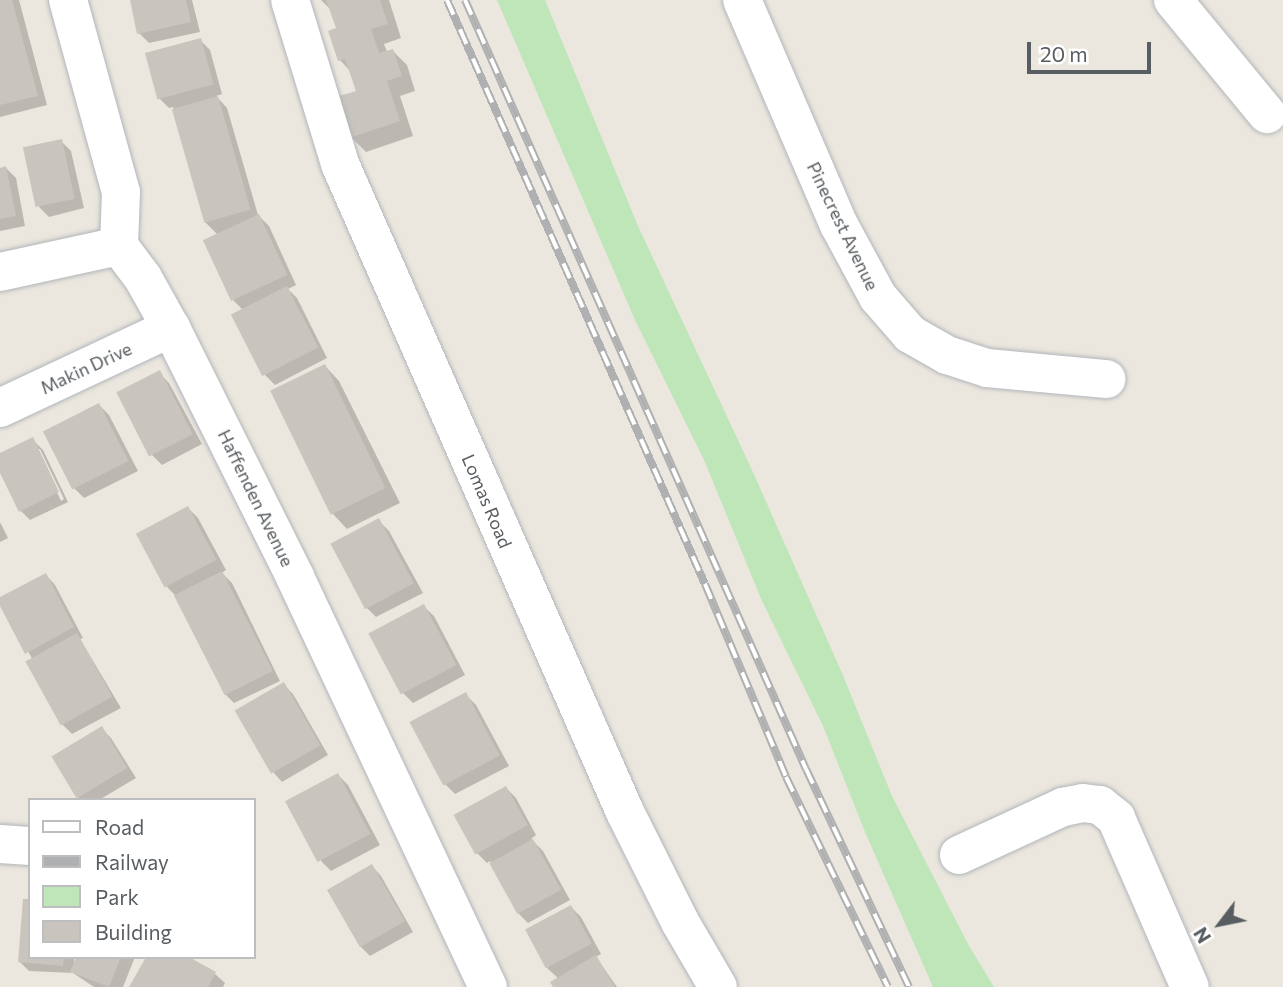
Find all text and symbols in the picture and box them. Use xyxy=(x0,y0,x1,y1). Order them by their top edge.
scale bar xyxy=(1031,28,1155,72)
text: 20 m xyxy=(1040,41,1088,66)
street label: Pinecrest Avenue xyxy=(803,158,883,294)
street label: Makin Drive xyxy=(37,337,135,399)
street label: Haffenden Avenue xyxy=(213,426,299,570)
street label: Lomas Road xyxy=(458,451,516,551)
legend xyxy=(28,798,256,959)
text: Road xyxy=(95,814,144,839)
text: Railway xyxy=(95,849,169,874)
text: Park xyxy=(95,884,139,909)
north arrow xyxy=(1185,889,1255,959)
text: Building xyxy=(95,919,172,944)
text: N xyxy=(1188,923,1215,948)

